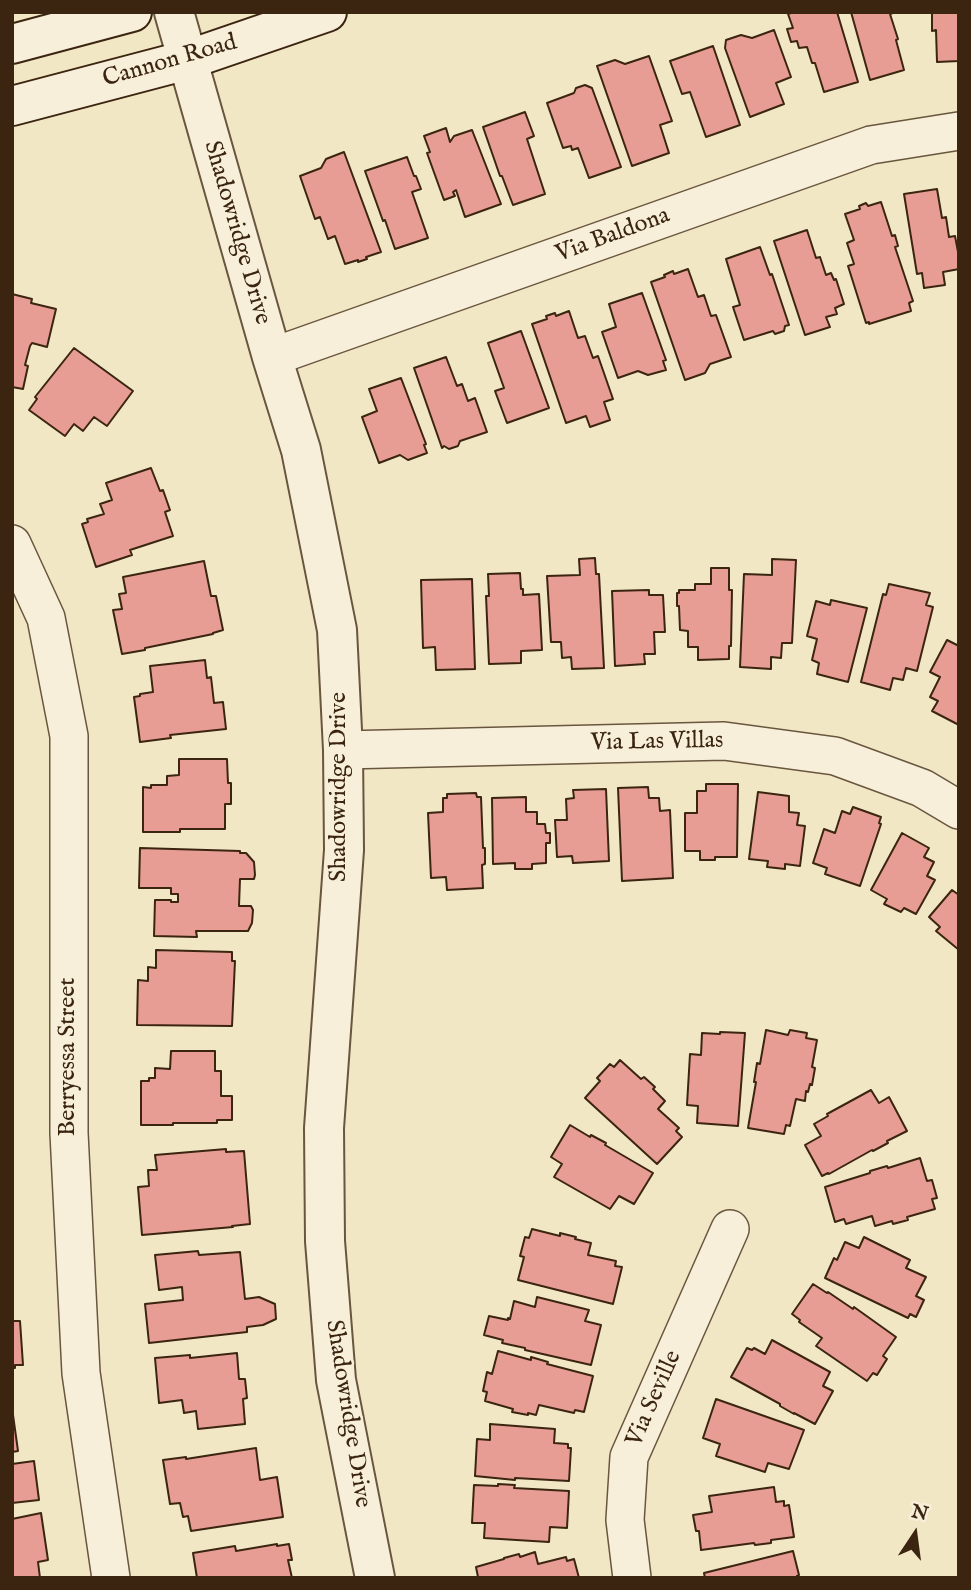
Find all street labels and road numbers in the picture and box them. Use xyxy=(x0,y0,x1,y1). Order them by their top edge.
street label: Cannon Road xyxy=(100,29,240,95)
street label: Shadowridge Drive xyxy=(196,138,276,328)
street label: Via Baldona xyxy=(552,202,674,270)
street label: Shadowridge Drive xyxy=(326,692,354,882)
street label: Via Las Villas xyxy=(590,727,724,759)
street label: Berryessa Street xyxy=(55,977,83,1137)
street label: Shadowridge Drive xyxy=(318,1318,376,1510)
street label: Via Seville xyxy=(621,1346,689,1452)

